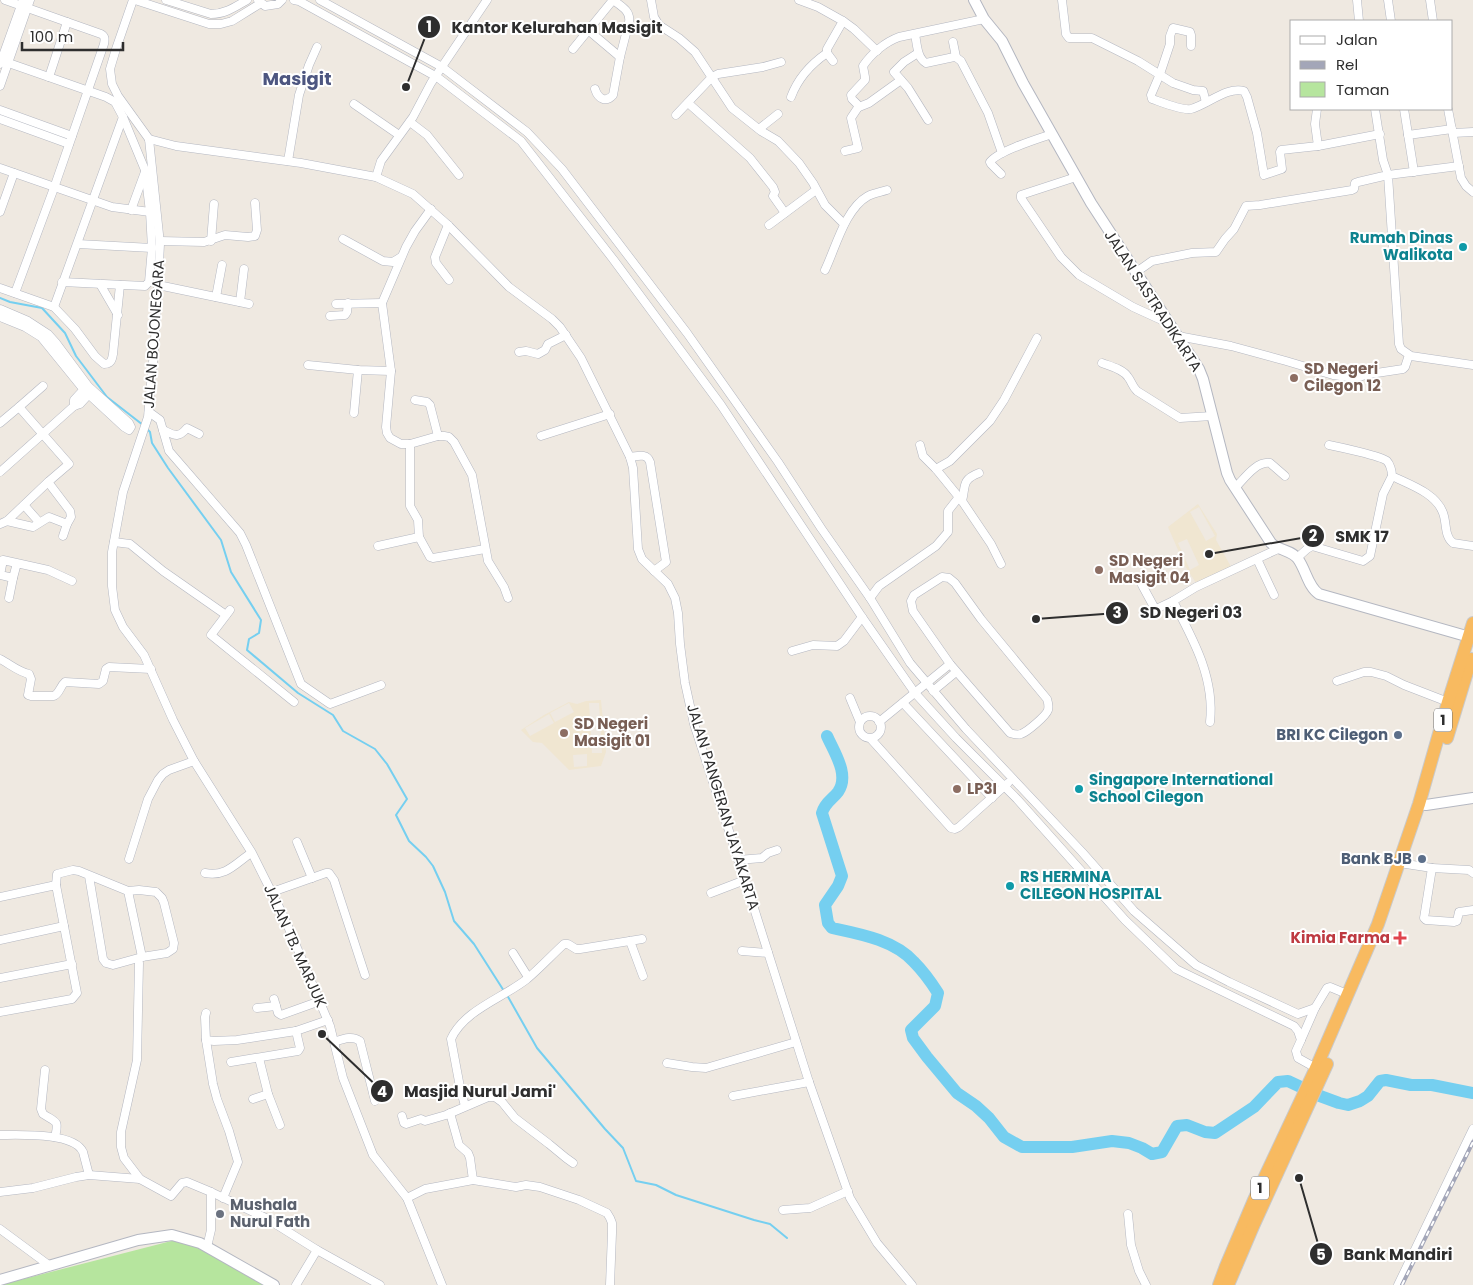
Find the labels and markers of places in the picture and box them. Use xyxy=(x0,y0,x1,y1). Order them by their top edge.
callout: Kantor Kelurahan Masigit xyxy=(416,12,672,43)
place label: Rumah Dinas Walikota xyxy=(1350,227,1453,265)
marker: Rumah Dinas Walikota xyxy=(1457,241,1469,253)
place label: SD Negeri Cilegon 12 xyxy=(1304,358,1381,396)
marker: SD Negeri Cilegon 12 xyxy=(1288,372,1300,384)
callout: SMK 17 xyxy=(1300,521,1399,552)
place label: SD Negeri Masigit 04 xyxy=(1109,550,1190,588)
marker: SD Negeri Masigit 04 xyxy=(1093,564,1105,576)
callout: SD Negeri 03 xyxy=(1105,597,1252,628)
place label: SD Negeri Masigit 01 xyxy=(574,713,650,751)
place label: BRI KC Cilegon xyxy=(1276,724,1388,745)
marker: SD Negeri Masigit 01 xyxy=(558,727,570,739)
marker: BRI KC Cilegon xyxy=(1392,729,1404,741)
place label: Singapore International School Cilegon xyxy=(1089,769,1273,807)
place label: LP3I xyxy=(967,778,997,799)
marker: LP3I xyxy=(951,783,963,795)
marker: Singapore International School Cilegon xyxy=(1073,783,1085,795)
place label: Bank BJB xyxy=(1341,848,1412,869)
marker: Bank BJB xyxy=(1416,853,1428,865)
place label: RS HERMINA CILEGON HOSPITAL xyxy=(1020,866,1162,904)
marker: RS HERMINA CILEGON HOSPITAL xyxy=(1004,880,1016,892)
place label: Kimia Farma xyxy=(1291,927,1390,948)
marker: Kimia Farma xyxy=(1394,932,1406,944)
callout: Masjid Nurul Jami' xyxy=(369,1076,566,1107)
place label: Mushala Nurul Fath xyxy=(230,1194,310,1232)
marker: Mushala Nurul Fath xyxy=(214,1208,226,1220)
callout: Bank Mandiri xyxy=(1308,1239,1462,1270)

